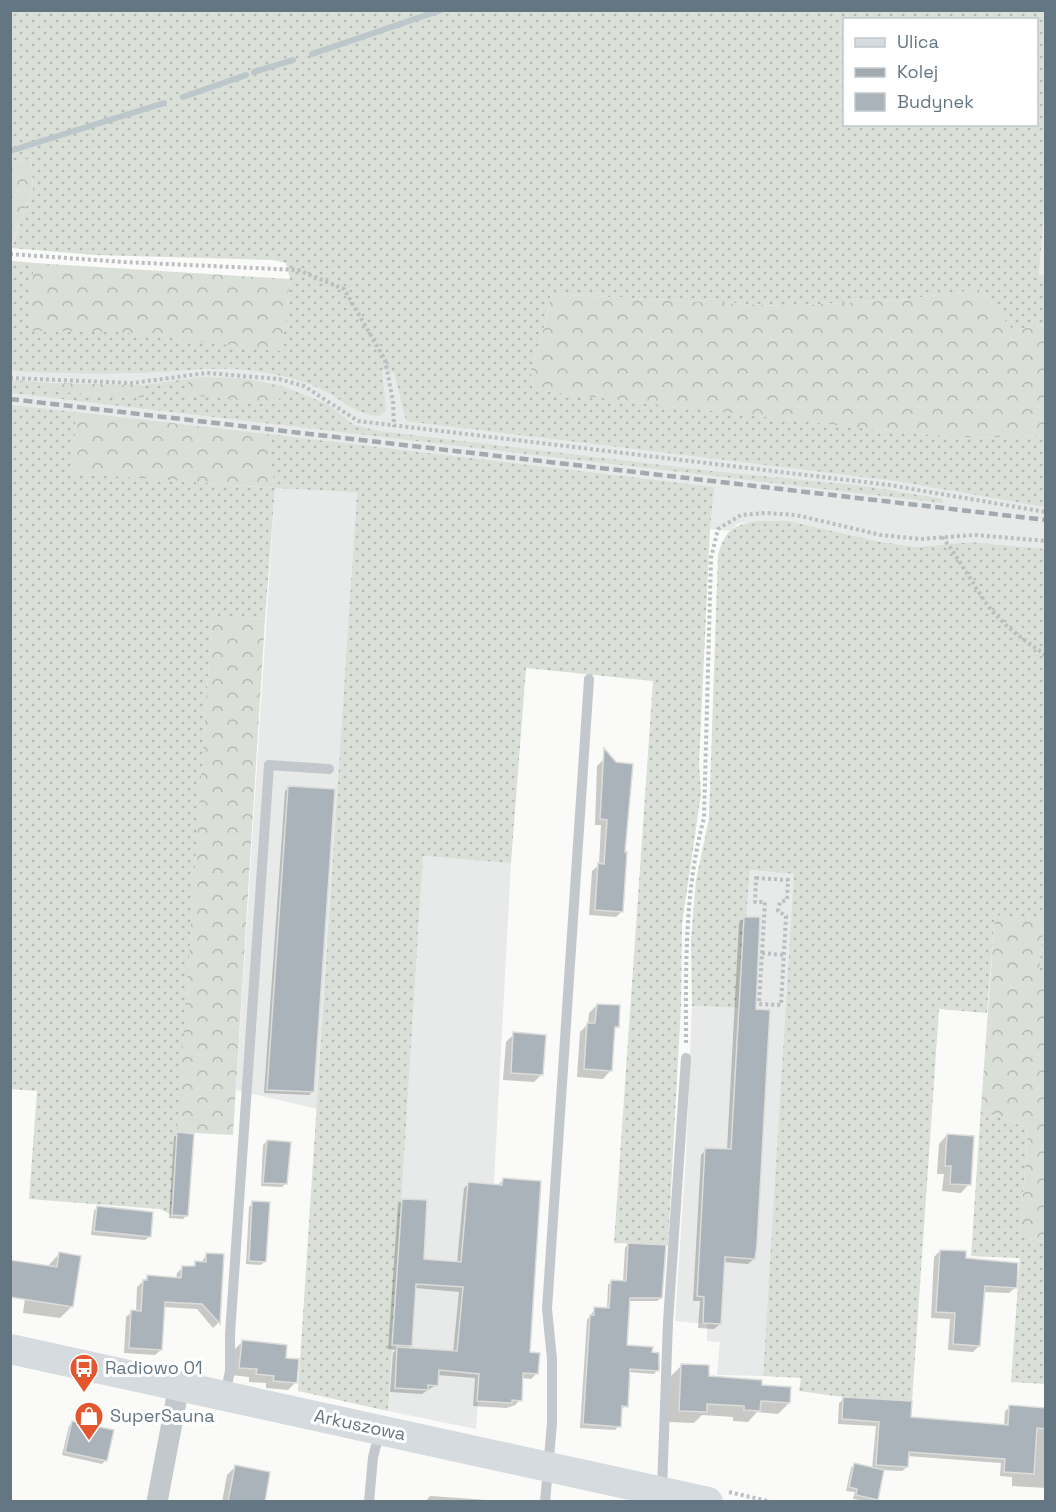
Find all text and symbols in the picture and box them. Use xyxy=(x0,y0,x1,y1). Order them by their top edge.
legend xyxy=(843,18,1038,126)
text: Ulica xyxy=(897,30,939,53)
text: Kolej xyxy=(897,60,938,83)
text: Budynek xyxy=(897,90,974,113)
bus stop icon: Radiowo 01 xyxy=(68,1352,100,1394)
place label: Radiowo 01 xyxy=(105,1356,202,1379)
shop icon: SuperSauna xyxy=(73,1400,105,1442)
place label: SuperSauna xyxy=(110,1404,215,1427)
street label: Arkuszowa xyxy=(312,1404,408,1445)

